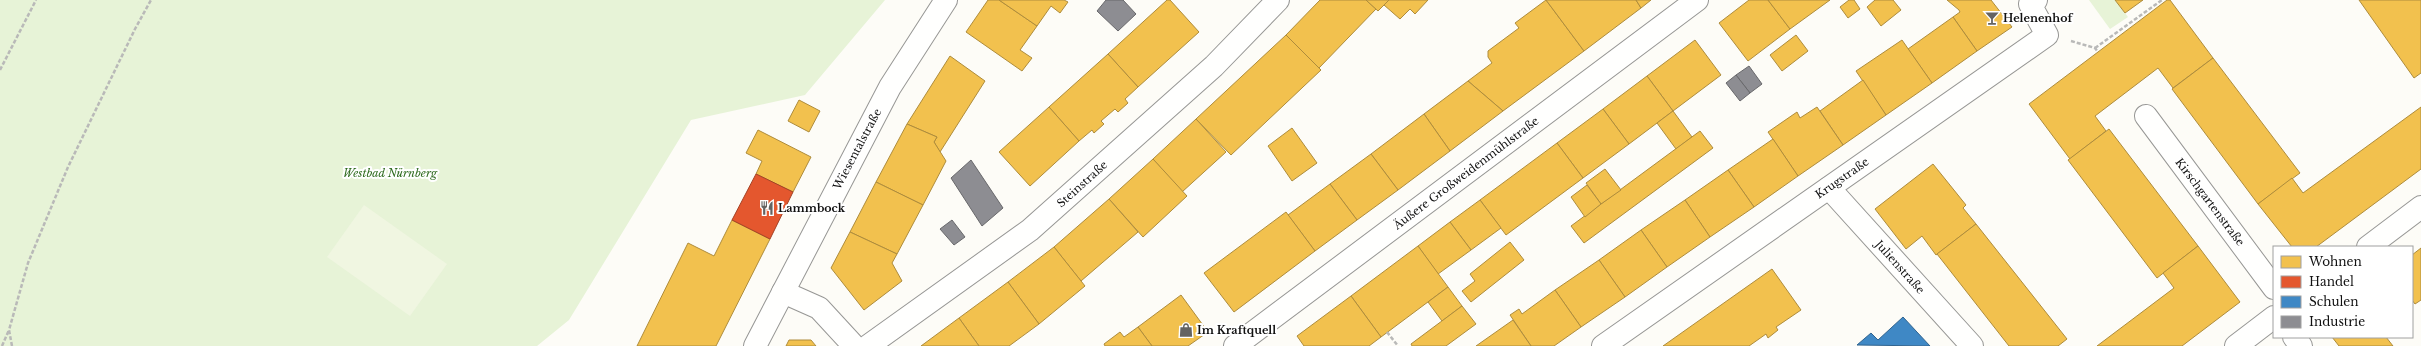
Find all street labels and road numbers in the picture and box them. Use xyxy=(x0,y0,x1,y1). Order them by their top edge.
street label: Wiesentalstraße xyxy=(829,106,884,193)
street label: Äußere Großweidenmühlstraße xyxy=(1390,114,1541,233)
street label: Krugstraße xyxy=(1813,154,1871,202)
street label: Kirschgartenstraße xyxy=(2172,155,2248,249)
street label: Steinstraße xyxy=(1054,158,1110,210)
street label: Julienstraße xyxy=(1871,236,1928,297)

